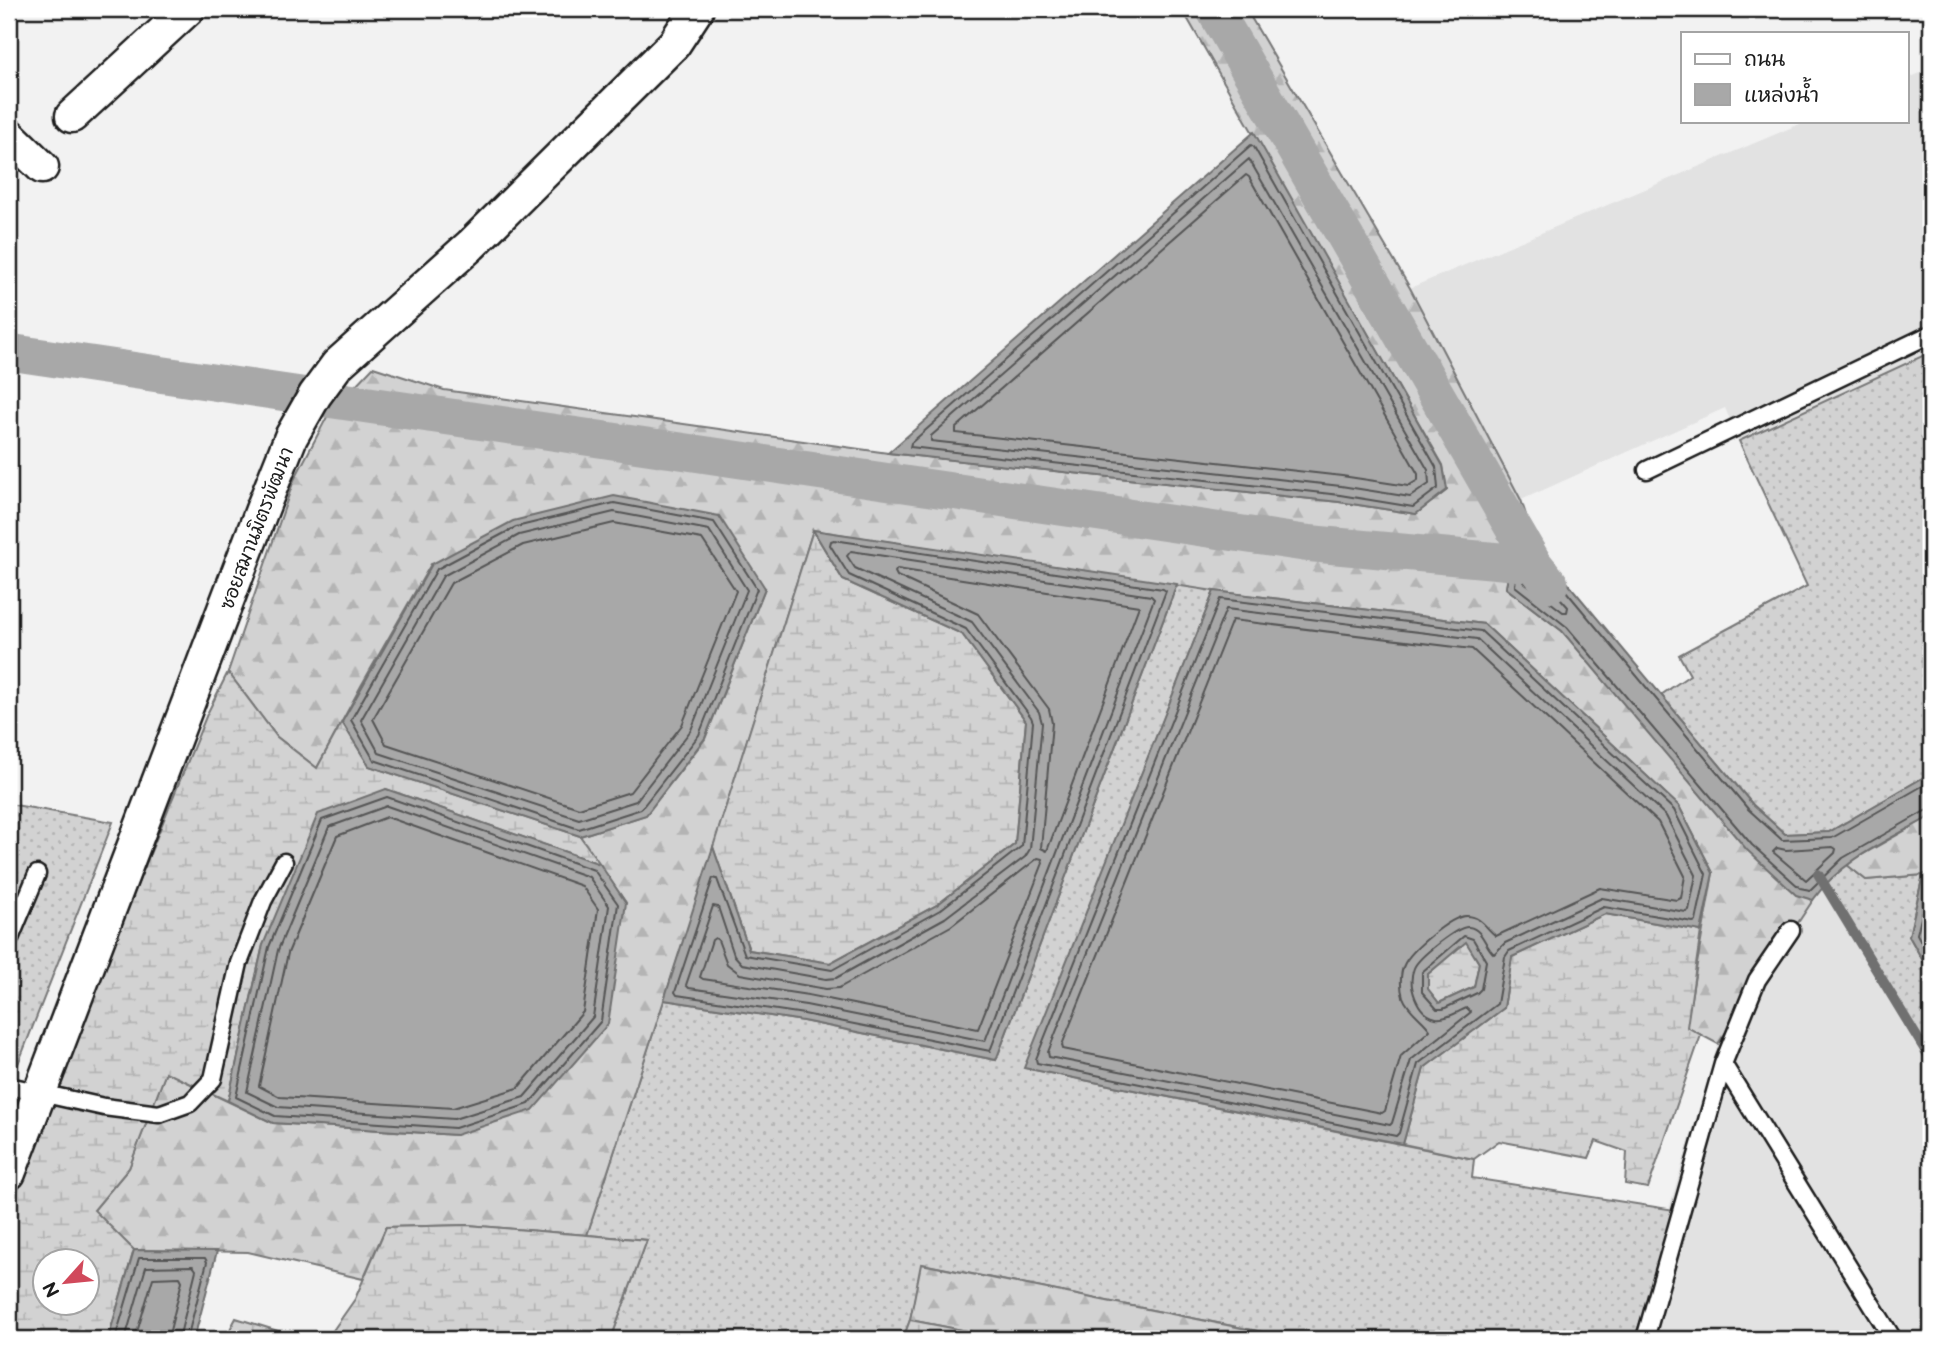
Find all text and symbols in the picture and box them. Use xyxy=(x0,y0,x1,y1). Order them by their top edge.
legend xyxy=(1681,32,1909,122)
text: ถนน xyxy=(1744,47,1785,72)
text: แหล่งน้ำ xyxy=(1744,76,1819,108)
street label: ซอยสมานมิตรพัฒนา xyxy=(216,444,299,613)
north arrow xyxy=(32,1246,102,1316)
text: N xyxy=(39,1277,66,1301)

